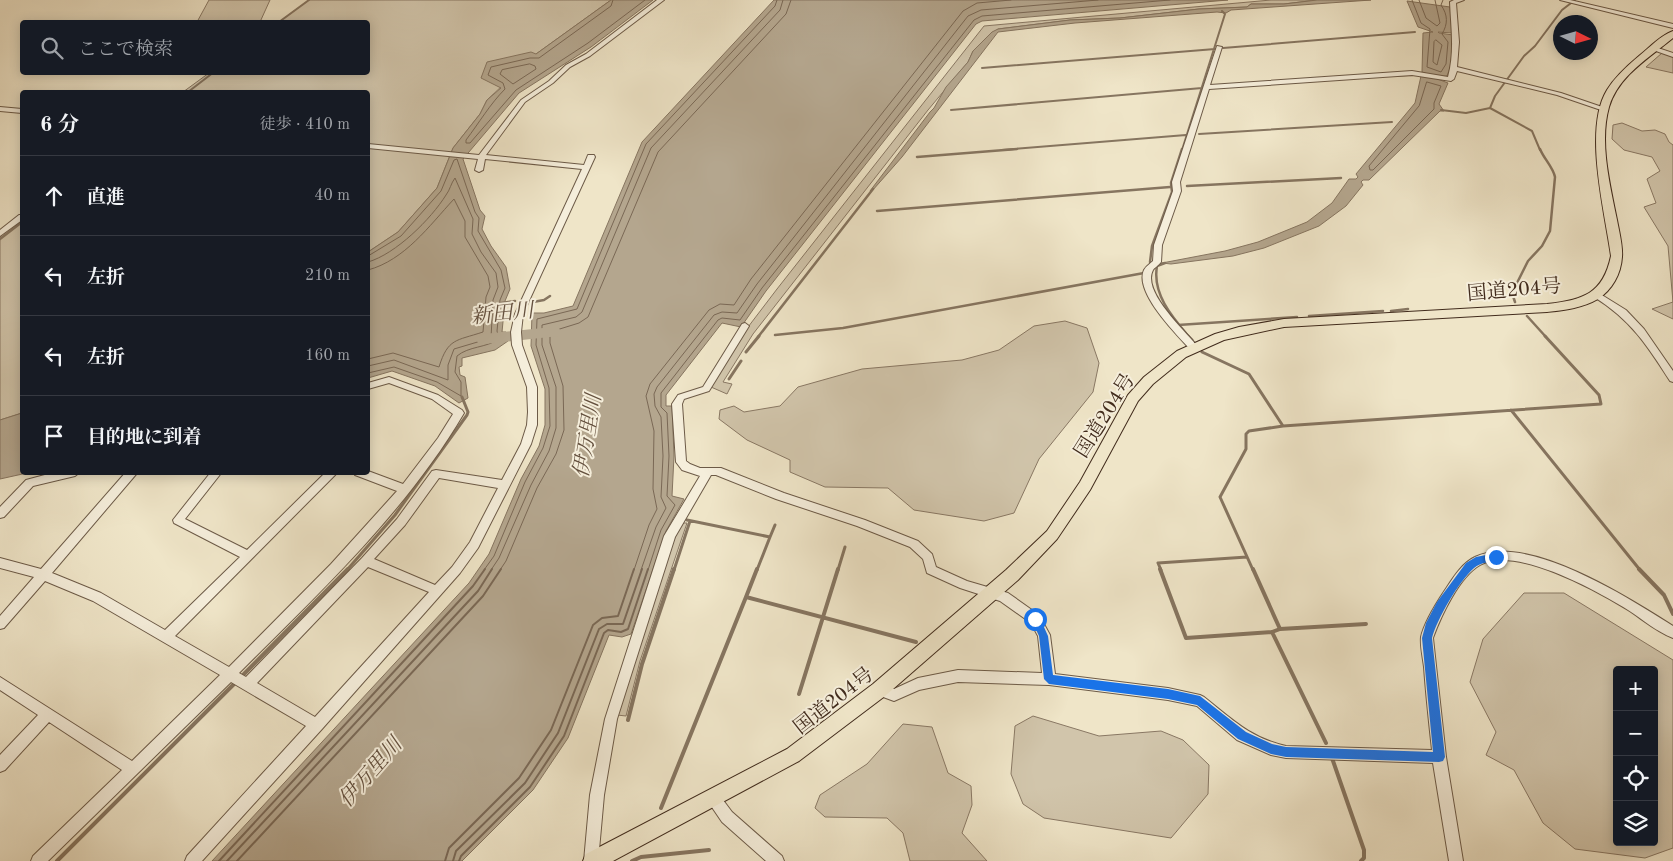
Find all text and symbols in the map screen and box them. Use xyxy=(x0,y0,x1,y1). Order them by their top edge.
north arrow xyxy=(1553,15,1598,60)
search box xyxy=(20,20,370,75)
icon: search xyxy=(38,34,66,62)
text: ここで検索 xyxy=(78,41,173,60)
text: 6 分 xyxy=(40,115,79,136)
text: 徒歩 · 410 m xyxy=(260,117,350,133)
icon: ahead xyxy=(40,182,68,210)
text: 40 m xyxy=(314,188,350,204)
text: 直進 xyxy=(87,189,125,208)
icon: left xyxy=(40,262,68,290)
text: 210 m xyxy=(305,268,350,284)
text: 左折 xyxy=(87,269,125,288)
street label: 国道204号 xyxy=(1466,275,1562,305)
water label: 新田川 xyxy=(470,299,537,328)
icon: left xyxy=(40,342,68,370)
text: 160 m xyxy=(305,348,350,364)
text: 左折 xyxy=(87,349,125,368)
street label: 国道204号 xyxy=(1070,369,1139,462)
water label: 伊万里川 xyxy=(570,391,606,479)
icon: arrive xyxy=(40,422,68,450)
text: 目的地に到着 xyxy=(87,429,201,448)
route end xyxy=(1485,546,1508,569)
route start xyxy=(1024,608,1047,631)
street label: 国道204号 xyxy=(789,663,878,739)
map controls xyxy=(1613,666,1658,846)
button: + xyxy=(1613,666,1658,711)
button: − xyxy=(1613,711,1658,756)
water label: 伊万里川 xyxy=(334,732,408,812)
button: locate xyxy=(1613,756,1658,801)
button: layers xyxy=(1613,801,1658,846)

